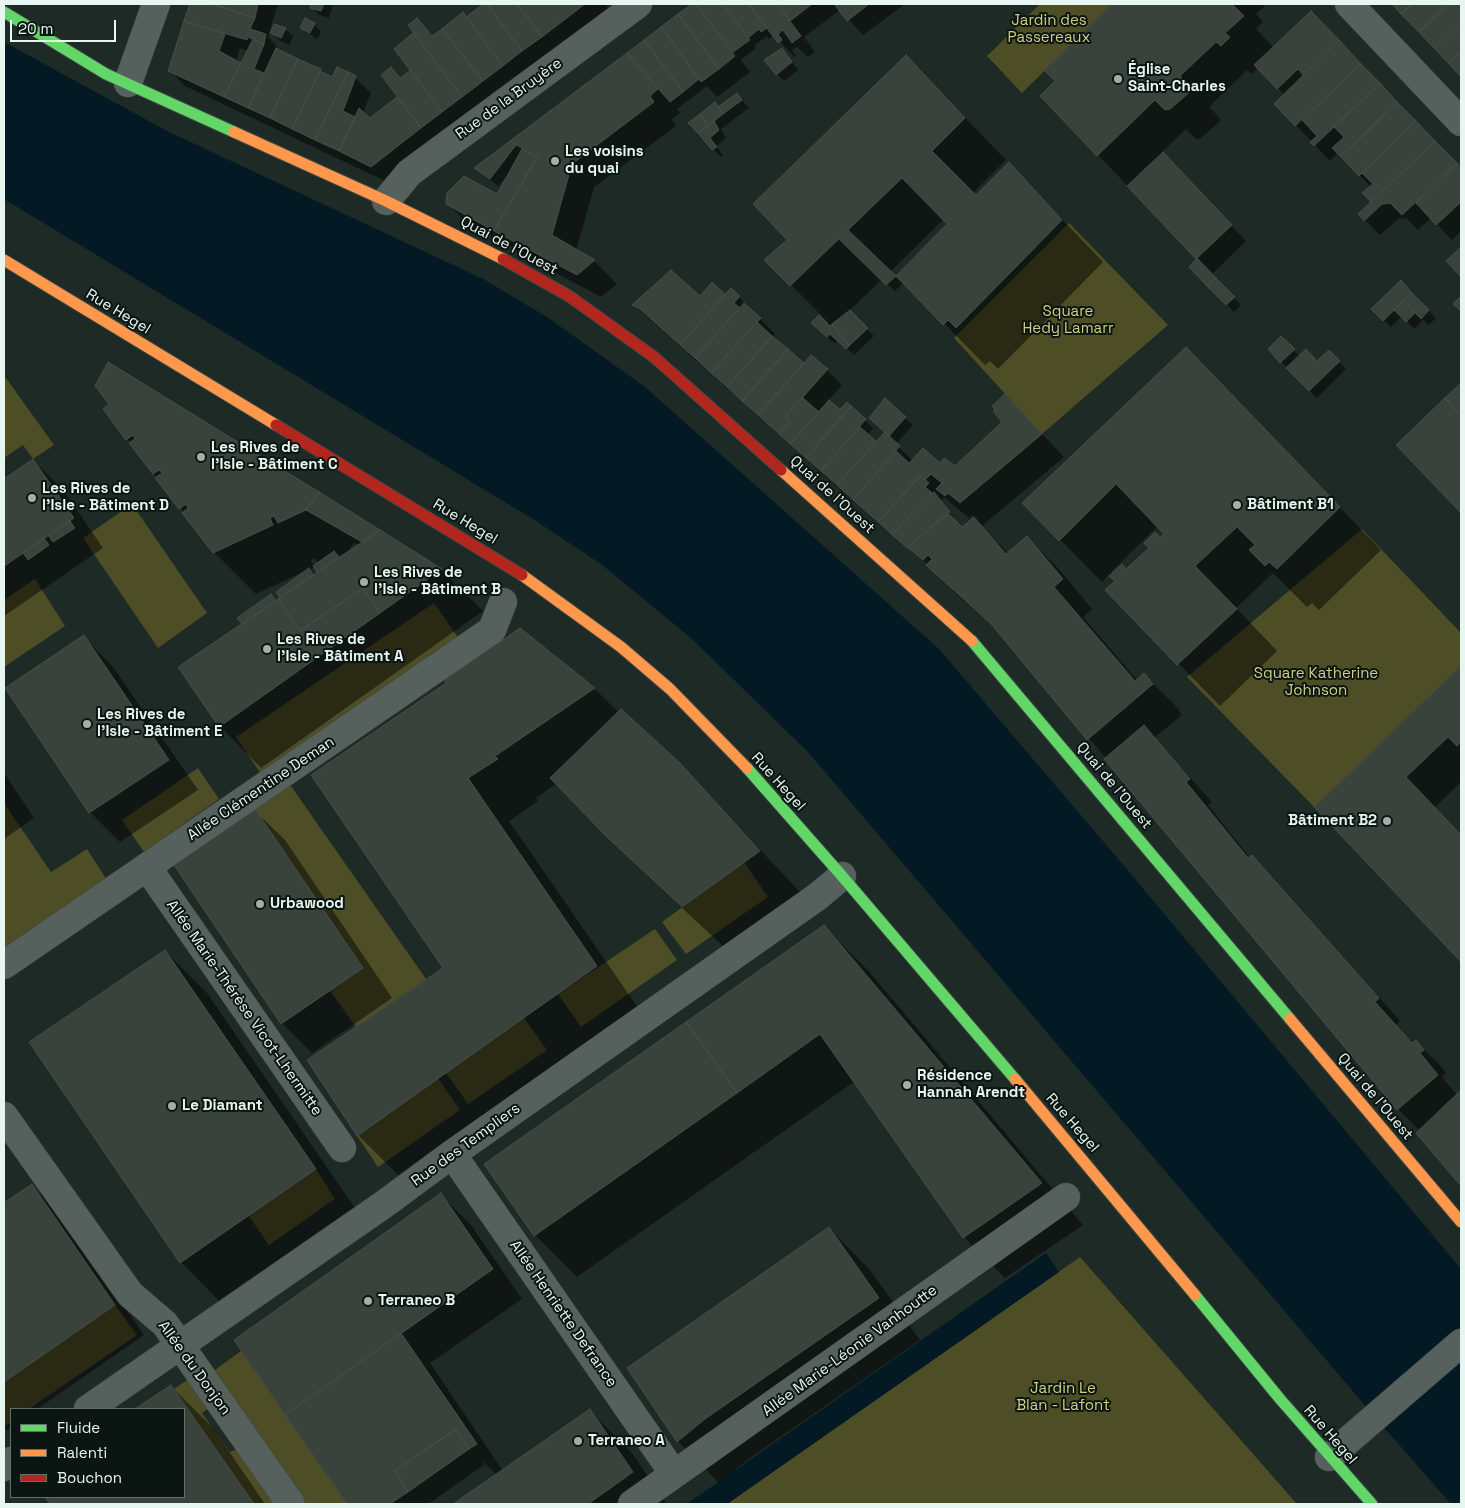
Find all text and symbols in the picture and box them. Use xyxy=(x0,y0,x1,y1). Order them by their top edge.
scale bar xyxy=(12,10,119,42)
park label: Jardin des Passereaux xyxy=(1008,12,1090,47)
text: 20 m xyxy=(18,19,53,38)
street label: Rue de la Bruyère xyxy=(452,54,566,144)
place label: Église Saint-Charles xyxy=(1128,61,1226,96)
marker: Église Saint-Charles xyxy=(1112,73,1124,85)
place label: Les voisins du quai xyxy=(565,143,644,178)
marker: Les voisins du quai xyxy=(549,155,561,167)
street label: Quai de l'Ouest xyxy=(457,213,561,279)
street label: Rue Hegel xyxy=(82,286,154,338)
park label: Square Hedy Lamarr xyxy=(1022,303,1114,338)
place label: Les Rives de l'Isle - Bâtiment C xyxy=(211,439,338,474)
marker: Les Rives de l'Isle - Bâtiment C xyxy=(195,451,207,463)
street label: Quai de l'Ouest xyxy=(786,452,878,538)
place label: Les Rives de l'Isle - Bâtiment D xyxy=(42,480,169,515)
marker: Les Rives de l'Isle - Bâtiment D xyxy=(26,492,38,504)
street label: Rue Hegel xyxy=(429,496,501,548)
place label: Bâtiment B1 xyxy=(1247,496,1334,514)
marker: Bâtiment B1 xyxy=(1231,499,1243,511)
place label: Les Rives de l'Isle - Bâtiment B xyxy=(374,564,501,599)
marker: Les Rives de l'Isle - Bâtiment B xyxy=(358,576,370,588)
place label: Les Rives de l'Isle - Bâtiment A xyxy=(277,631,404,666)
marker: Les Rives de l'Isle - Bâtiment A xyxy=(261,643,273,655)
park label: Square Katherine Johnson xyxy=(1254,665,1378,700)
place label: Les Rives de l'Isle - Bâtiment E xyxy=(97,706,222,741)
marker: Les Rives de l'Isle - Bâtiment E xyxy=(81,718,93,730)
street label: Allée Clémentine Deman xyxy=(184,733,338,845)
street label: Quai de l'Ouest xyxy=(1072,739,1156,833)
street label: Rue Hegel xyxy=(747,749,809,815)
place label: Bâtiment B2 xyxy=(1288,812,1377,830)
marker: Bâtiment B2 xyxy=(1381,815,1393,827)
place label: Urbawood xyxy=(270,895,344,913)
street label: Allée Marie-Thérèse Vicot-Lhermitte xyxy=(162,897,326,1119)
marker: Urbawood xyxy=(254,898,266,910)
street label: Quai de l'Ouest xyxy=(1333,1050,1417,1144)
place label: Résidence Hannah Arendt xyxy=(917,1067,1025,1102)
marker: Résidence Hannah Arendt xyxy=(901,1079,913,1091)
street label: Rue Hegel xyxy=(1041,1090,1103,1156)
place label: Le Diamant xyxy=(182,1097,263,1115)
street label: Rue des Templiers xyxy=(408,1099,524,1191)
marker: Le Diamant xyxy=(166,1100,178,1112)
street label: Allée Henriette Defrance xyxy=(505,1237,621,1391)
street label: Allée Marie-Léonie Vanhoutte xyxy=(759,1281,941,1421)
place label: Terraneo B xyxy=(378,1292,455,1310)
marker: Terraneo B xyxy=(362,1295,374,1307)
street label: Allée du Donjon xyxy=(154,1318,234,1418)
park label: Jardin Le Blan - Lafont xyxy=(1016,1380,1110,1415)
street label: Rue Hegel xyxy=(1299,1402,1361,1468)
legend xyxy=(10,1408,185,1498)
text: Fluide xyxy=(57,1418,100,1437)
place label: Terraneo A xyxy=(588,1432,665,1450)
marker: Terraneo A xyxy=(572,1435,584,1447)
text: Ralenti xyxy=(57,1443,107,1462)
text: Bouchon xyxy=(57,1468,122,1487)

